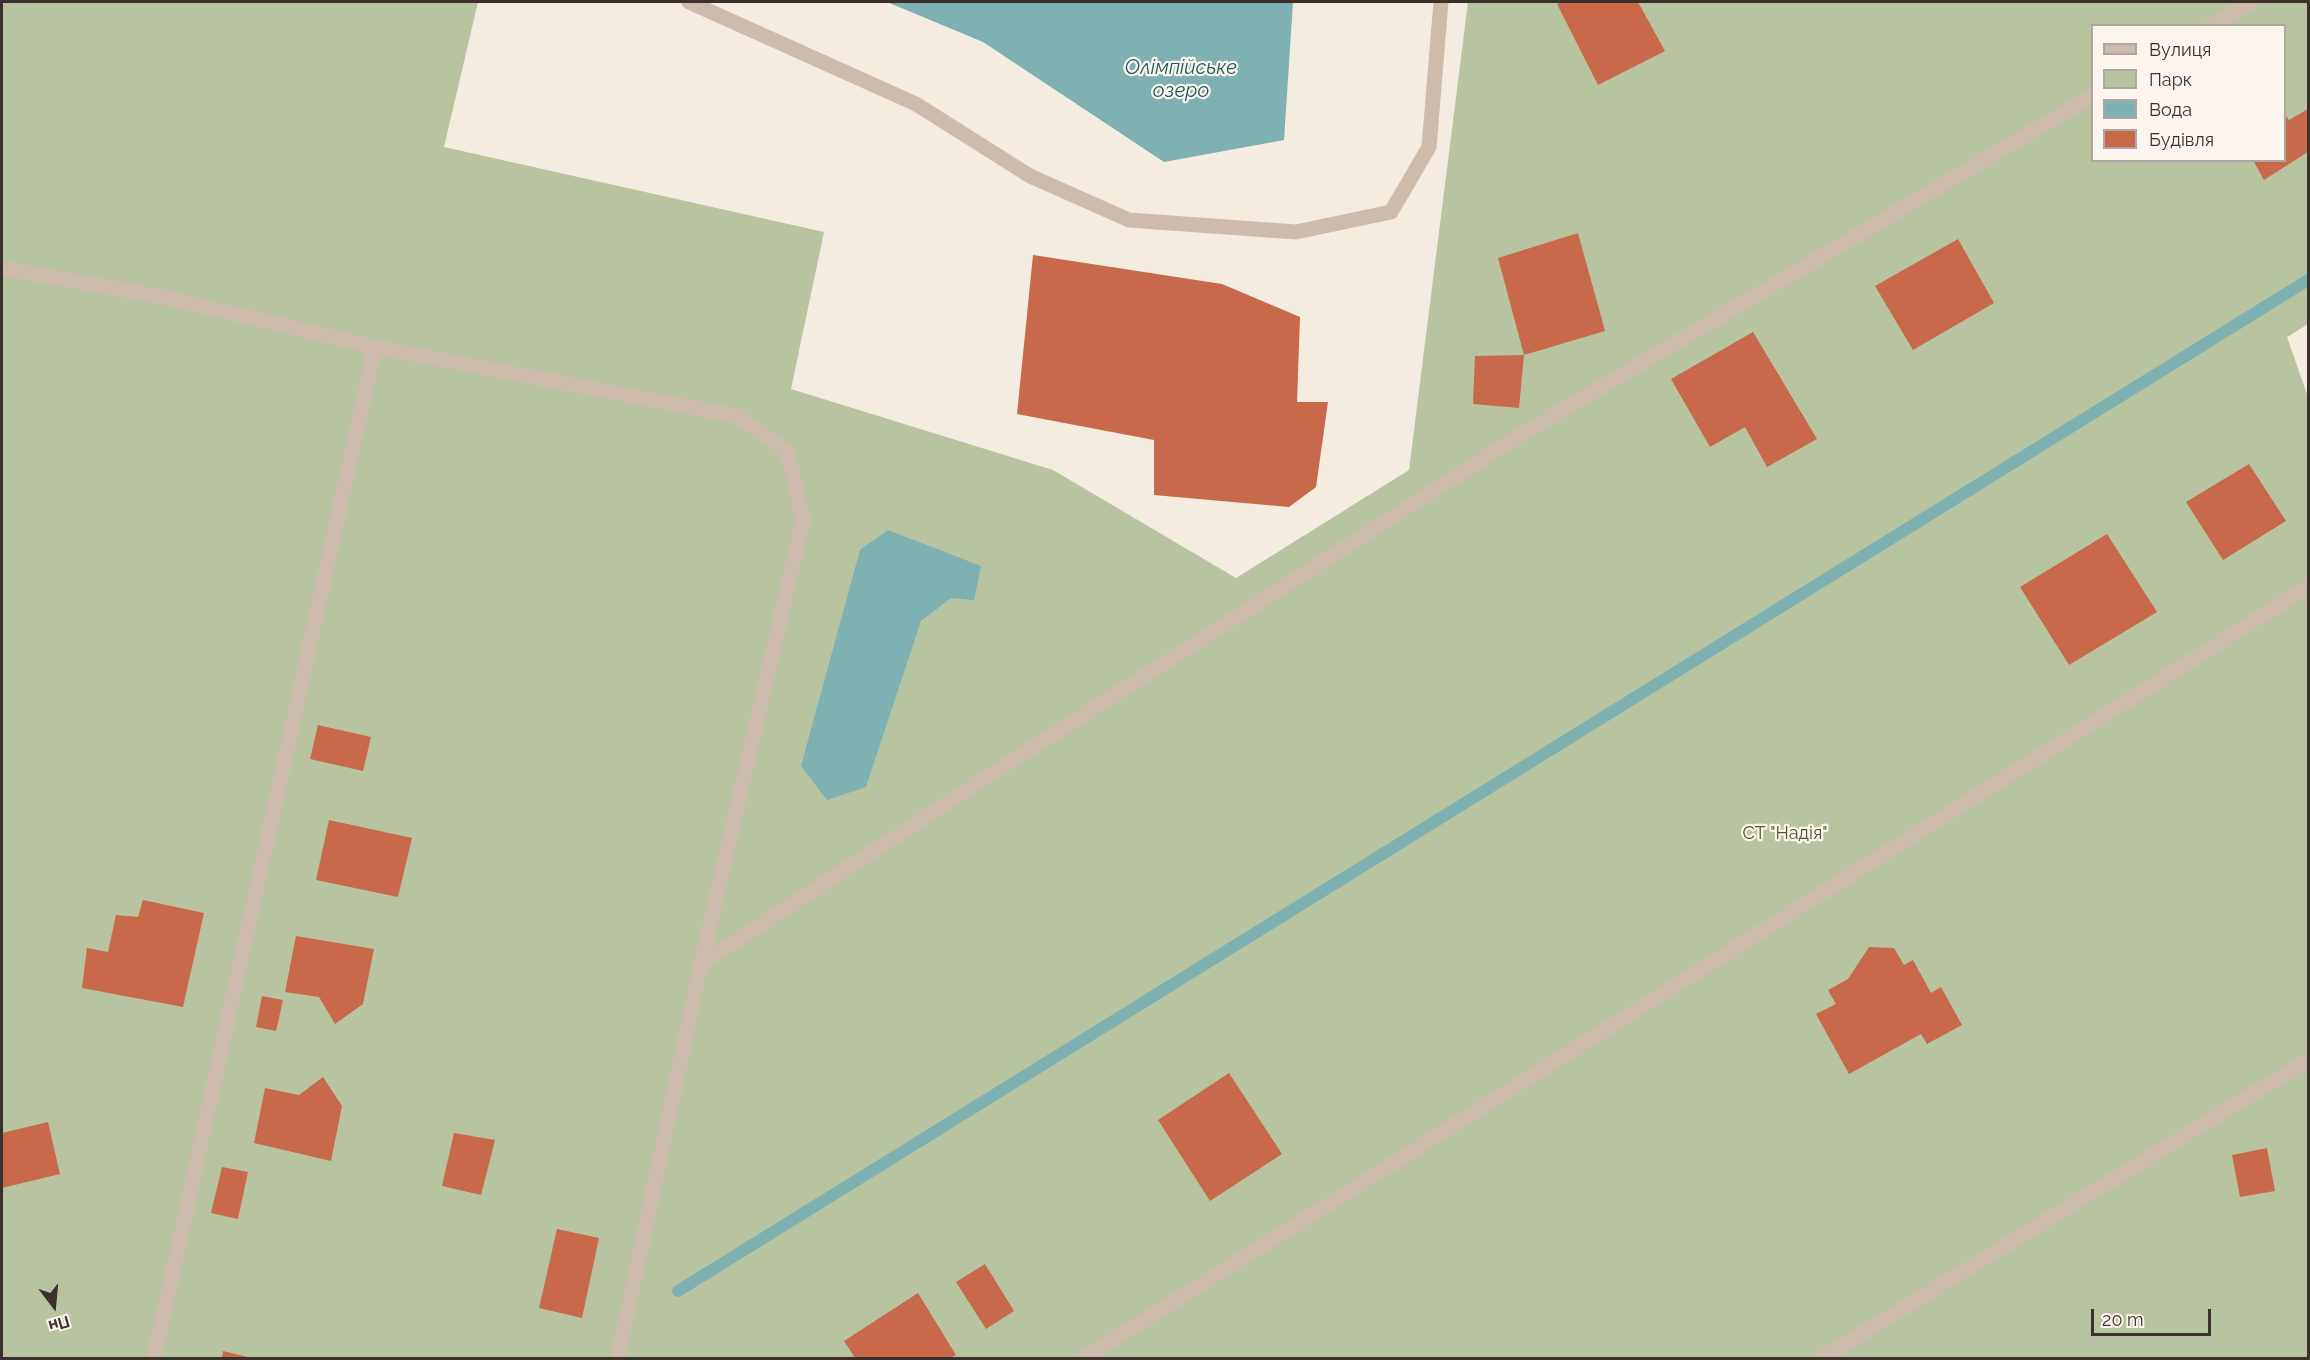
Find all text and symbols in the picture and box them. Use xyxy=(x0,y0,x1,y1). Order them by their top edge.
legend xyxy=(2091,24,2286,162)
text: Вулиця xyxy=(2149,39,2211,60)
water label: Олімпійське озеро xyxy=(1125,56,1237,103)
text: Парк xyxy=(2149,69,2192,90)
text: Вода xyxy=(2149,99,2192,120)
text: Будівля xyxy=(2149,129,2214,150)
park label: СТ "Надія" xyxy=(1742,823,1828,845)
north arrow xyxy=(24,1276,84,1336)
scale bar xyxy=(2094,1297,2214,1335)
text: 20 m xyxy=(2102,1309,2144,1330)
text: Пн xyxy=(46,1312,72,1336)

